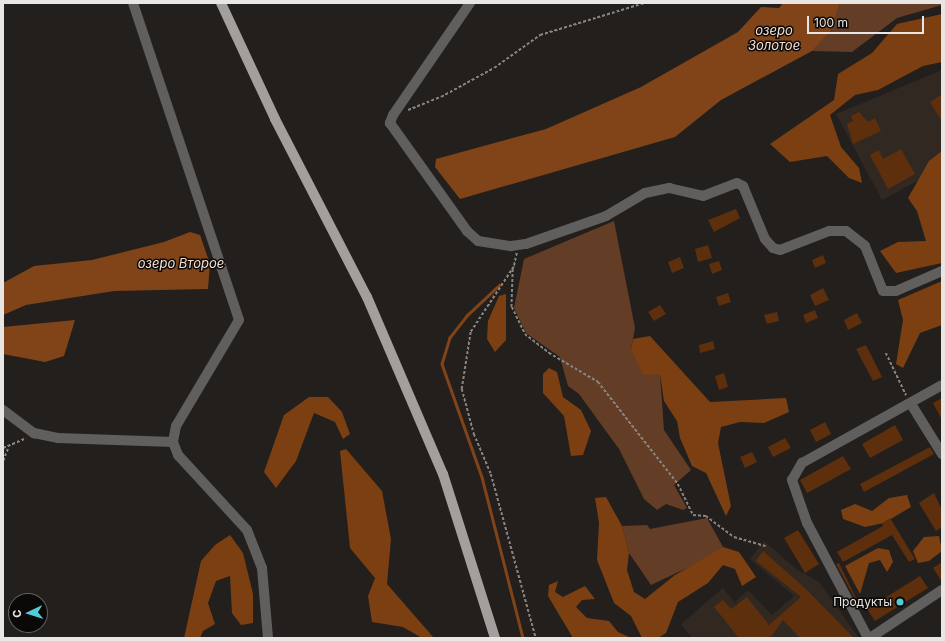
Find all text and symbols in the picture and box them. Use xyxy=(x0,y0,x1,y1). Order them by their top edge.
scale bar xyxy=(809,8,926,34)
text: 100 m xyxy=(814,15,848,30)
water label: озеро Золотое xyxy=(748,23,800,54)
water label: озеро Второе xyxy=(138,255,224,271)
north arrow xyxy=(8,593,48,633)
place label: Продукты xyxy=(833,595,892,609)
marker: Продукты xyxy=(895,597,905,607)
text: С xyxy=(10,609,24,618)

